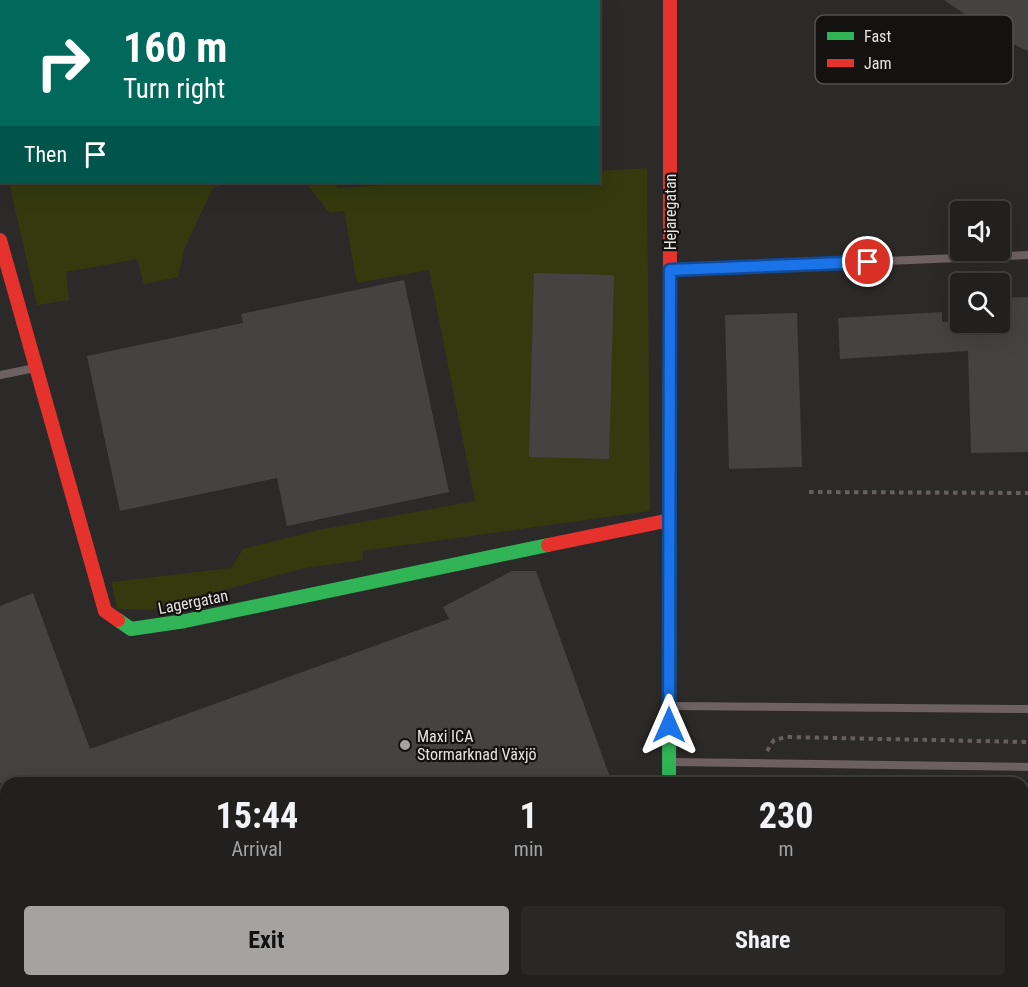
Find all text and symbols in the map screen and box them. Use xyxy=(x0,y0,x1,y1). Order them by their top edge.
legend xyxy=(815,15,1013,84)
text: 160 m xyxy=(123,23,228,72)
icon: right xyxy=(24,24,102,102)
text: Fast xyxy=(864,27,891,46)
text: Jam xyxy=(864,54,891,73)
text: Turn right xyxy=(123,73,225,105)
icon: arrive xyxy=(79,138,112,171)
text: Then xyxy=(24,142,67,167)
street label: Hejaregatan xyxy=(661,174,680,250)
map controls xyxy=(950,201,1010,333)
button: sound xyxy=(950,201,1010,261)
pin xyxy=(842,236,893,287)
icon: arrive xyxy=(851,245,884,278)
button: search xyxy=(950,273,1010,333)
street label: Lagergatan xyxy=(156,586,230,618)
position arrow xyxy=(637,693,701,757)
place label: Maxi ICA Stormarknad Växjö xyxy=(417,727,537,764)
marker: Maxi ICA Stormarknad Växjö xyxy=(398,738,412,752)
text: 15:44 xyxy=(216,795,298,837)
text: 1 xyxy=(519,795,538,837)
text: 230 xyxy=(759,795,813,837)
text: Arrival xyxy=(231,837,282,861)
text: min xyxy=(514,837,543,861)
text: m xyxy=(779,837,794,861)
button: Exit xyxy=(24,906,509,975)
button: Share xyxy=(521,906,1005,975)

